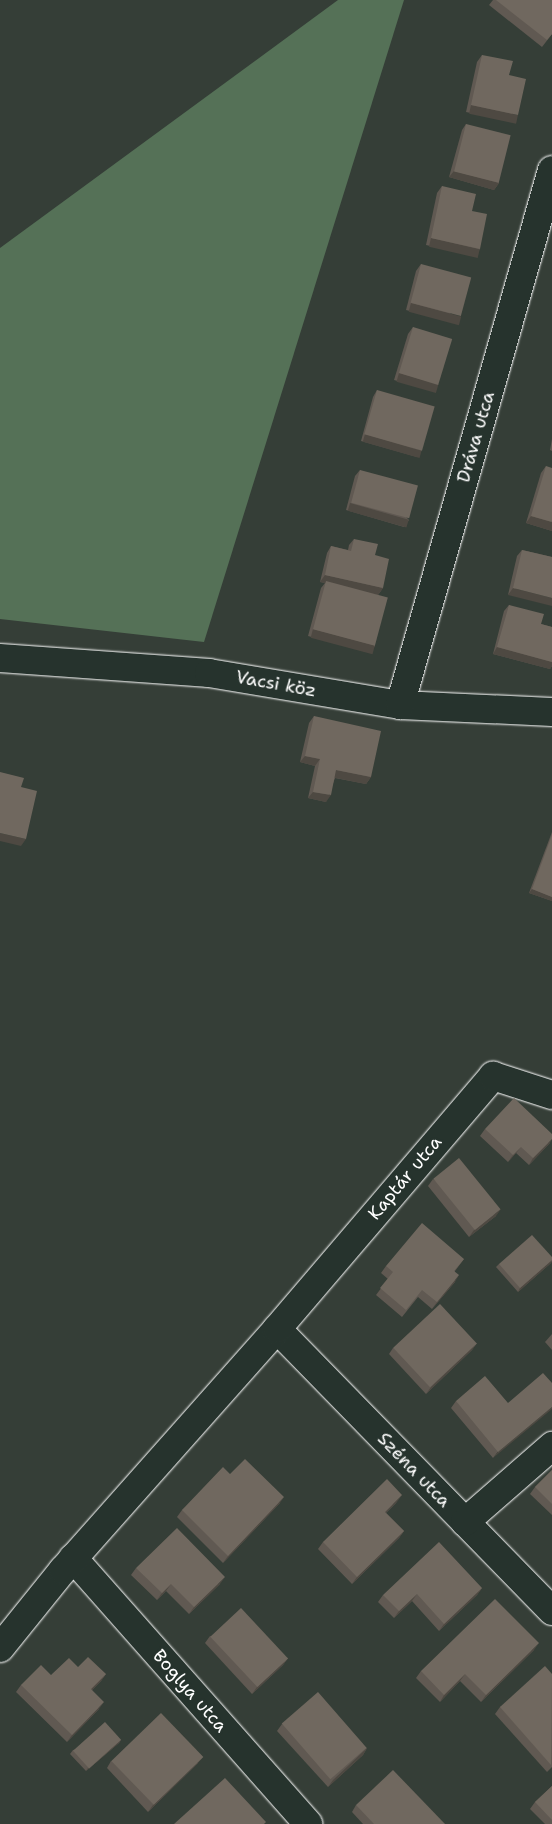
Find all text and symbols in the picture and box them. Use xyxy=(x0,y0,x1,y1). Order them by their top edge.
street label: Dráva utca xyxy=(453,389,499,485)
street label: Vacsi köz xyxy=(234,666,318,702)
street label: Kaptár utca xyxy=(364,1132,446,1224)
street label: Széna utca xyxy=(373,1428,455,1512)
street label: Boglya utca xyxy=(148,1645,232,1737)

